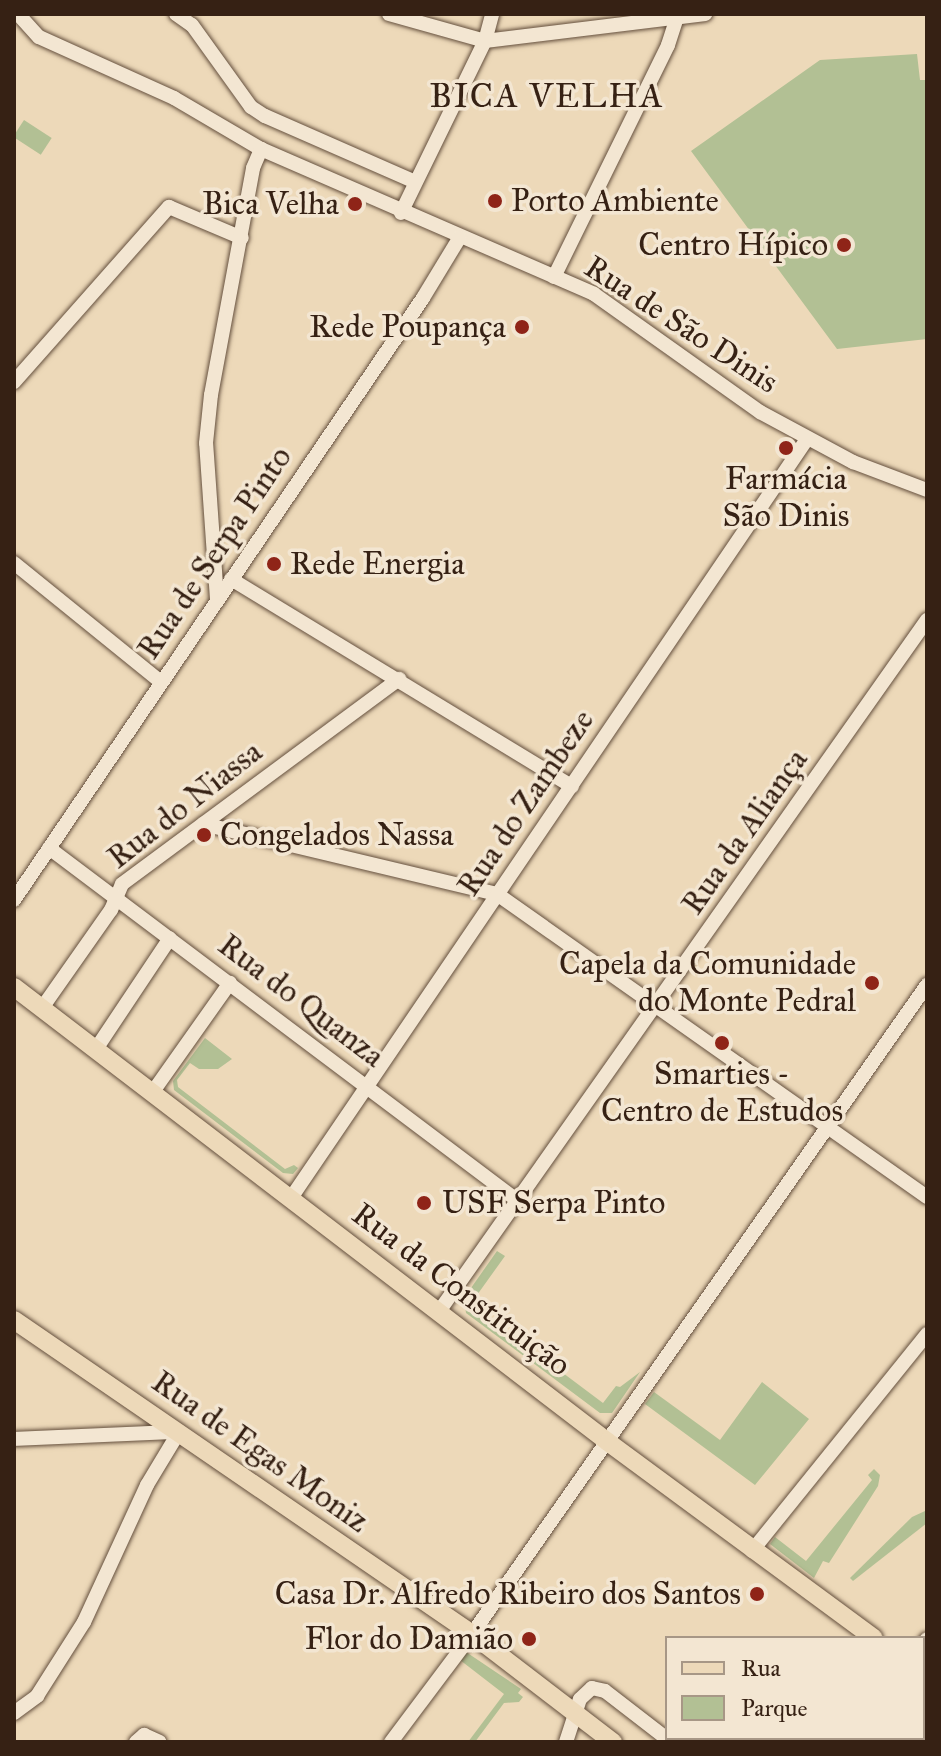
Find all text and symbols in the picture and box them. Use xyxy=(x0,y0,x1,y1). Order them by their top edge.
district label: BICA VELHA xyxy=(429,76,665,116)
place label: Porto Ambiente xyxy=(511,182,719,220)
place label: Bica Velha xyxy=(202,185,339,223)
marker: Porto Ambiente xyxy=(486,192,504,210)
marker: Bica Velha xyxy=(346,195,364,213)
place label: Centro Hípico xyxy=(638,226,828,264)
marker: Centro Hípico xyxy=(835,236,853,254)
street label: Rua de São Dinis xyxy=(577,248,785,402)
place label: Rede Poupança xyxy=(309,308,506,346)
marker: Rede Poupança xyxy=(513,318,531,336)
street label: Rua de Serpa Pinto xyxy=(130,439,300,667)
marker: Farmácia São Dinis xyxy=(777,439,795,457)
place label: Farmácia São Dinis xyxy=(722,461,850,536)
place label: Rede Energia xyxy=(290,545,465,583)
marker: Rede Energia xyxy=(265,555,283,573)
street label: Rua do Zambeze xyxy=(450,703,602,903)
street label: Rua do Niassa xyxy=(100,733,270,877)
street label: Rua da Aliança xyxy=(674,742,816,922)
place label: Congelados Nassa xyxy=(220,816,454,854)
marker: Congelados Nassa xyxy=(195,826,213,844)
street label: Rua do Quanza xyxy=(210,926,392,1076)
place label: Capela da Comunidade do Monte Pedral xyxy=(559,946,856,1021)
marker: Capela da Comunidade do Monte Pedral xyxy=(863,974,881,992)
marker: Smarties - Centro de Estudos xyxy=(713,1034,731,1052)
place label: Smarties - Centro de Estudos xyxy=(601,1056,843,1131)
place label: USF Serpa Pinto xyxy=(442,1184,665,1222)
marker: USF Serpa Pinto xyxy=(413,1192,435,1214)
street label: Rua da Constituição xyxy=(344,1195,578,1385)
street label: Rua de Egas Moniz xyxy=(144,1363,376,1541)
place label: Casa Dr. Alfredo Ribeiro dos Santos xyxy=(275,1575,741,1613)
marker: Casa Dr. Alfredo Ribeiro dos Santos xyxy=(748,1585,766,1603)
place label: Flor do Damião xyxy=(305,1620,513,1658)
marker: Flor do Damião xyxy=(520,1630,538,1648)
legend xyxy=(665,1636,925,1740)
text: Rua xyxy=(741,1653,781,1683)
text: Parque xyxy=(741,1693,808,1723)

